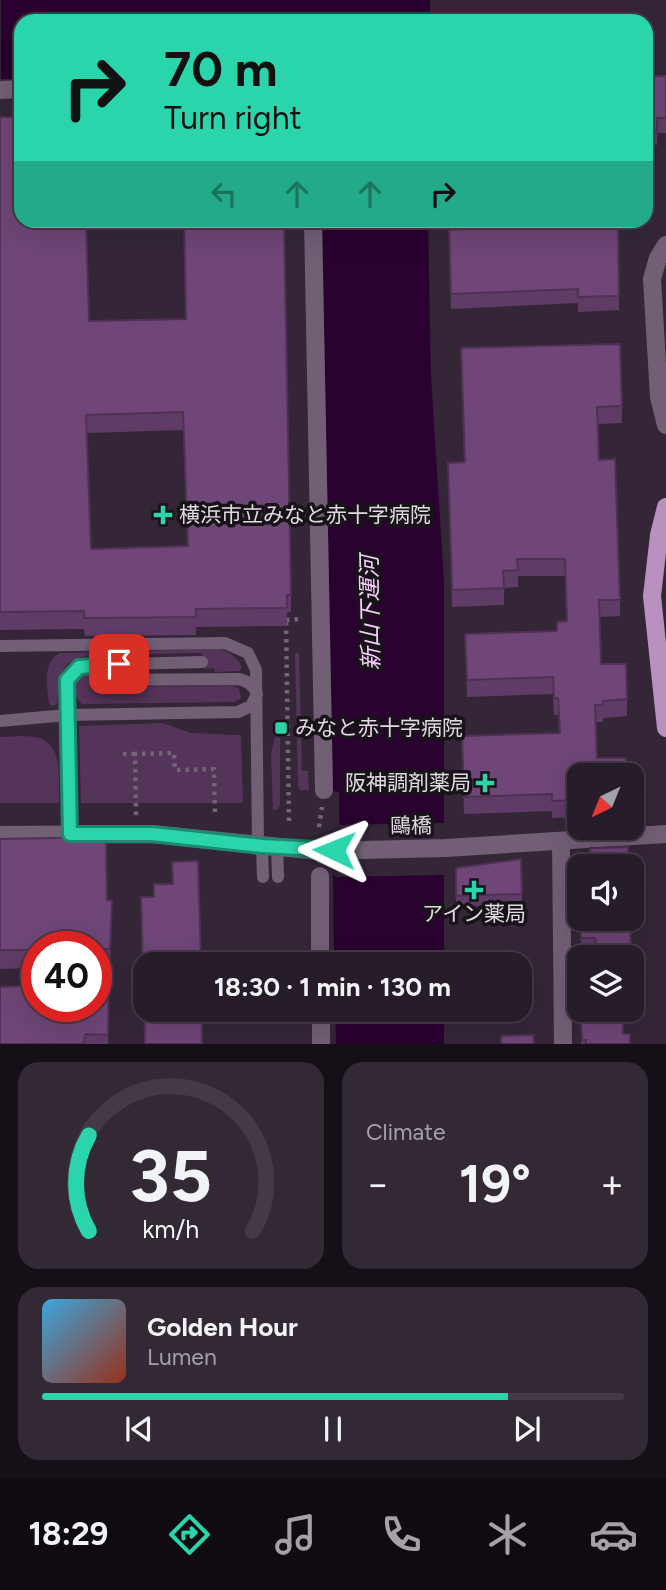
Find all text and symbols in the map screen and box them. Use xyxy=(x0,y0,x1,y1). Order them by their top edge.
text: 70 m xyxy=(164,39,277,98)
icon: right xyxy=(49,42,140,133)
text: Turn right xyxy=(164,99,302,137)
icon: left xyxy=(205,175,243,213)
icon: ahead xyxy=(278,175,316,213)
icon: ahead xyxy=(351,175,389,213)
icon: right xyxy=(424,175,462,213)
place label: 横浜市立みなと赤十字病院 xyxy=(179,502,431,527)
marker: 横浜市立みなと赤十字病院 xyxy=(153,505,173,525)
water label: 新山下運河 xyxy=(355,551,385,671)
pin xyxy=(89,634,149,694)
icon: arrive xyxy=(100,645,138,683)
place label: みなと赤十字病院 xyxy=(295,715,463,740)
marker: みなと赤十字病院 xyxy=(273,720,289,736)
north arrow xyxy=(567,763,644,840)
map controls xyxy=(567,763,644,1022)
place label: 阪神調剤薬局 xyxy=(345,770,471,795)
marker: 阪神調剤薬局 xyxy=(477,775,493,791)
position arrow xyxy=(297,813,371,887)
street label: 鷗橋 xyxy=(390,813,432,838)
button: sound xyxy=(567,854,644,931)
marker: アイン薬局 xyxy=(466,882,482,898)
place label: アイン薬局 xyxy=(422,901,526,926)
speed limit sign: 40 xyxy=(21,931,112,1022)
button: layers xyxy=(567,945,644,1022)
text: 18:30 · 1 min · 130 m xyxy=(214,971,451,1003)
text: Climate xyxy=(366,1118,445,1146)
text: 35 xyxy=(130,1133,212,1220)
text: 19° xyxy=(459,1153,531,1215)
text: − xyxy=(366,1161,390,1207)
text: + xyxy=(600,1161,624,1207)
text: km/h xyxy=(142,1214,200,1244)
text: Golden Hour xyxy=(147,1311,298,1343)
text: Lumen xyxy=(147,1343,217,1371)
icon: previous xyxy=(120,1410,158,1448)
icon: pause xyxy=(314,1410,352,1448)
icon: next xyxy=(508,1410,546,1448)
icon: directions xyxy=(165,1510,214,1559)
icon: music xyxy=(271,1510,320,1559)
icon: phone xyxy=(377,1510,426,1559)
icon: climate xyxy=(483,1510,532,1559)
icon: car xyxy=(589,1510,638,1559)
text: 18:29 xyxy=(28,1515,108,1553)

